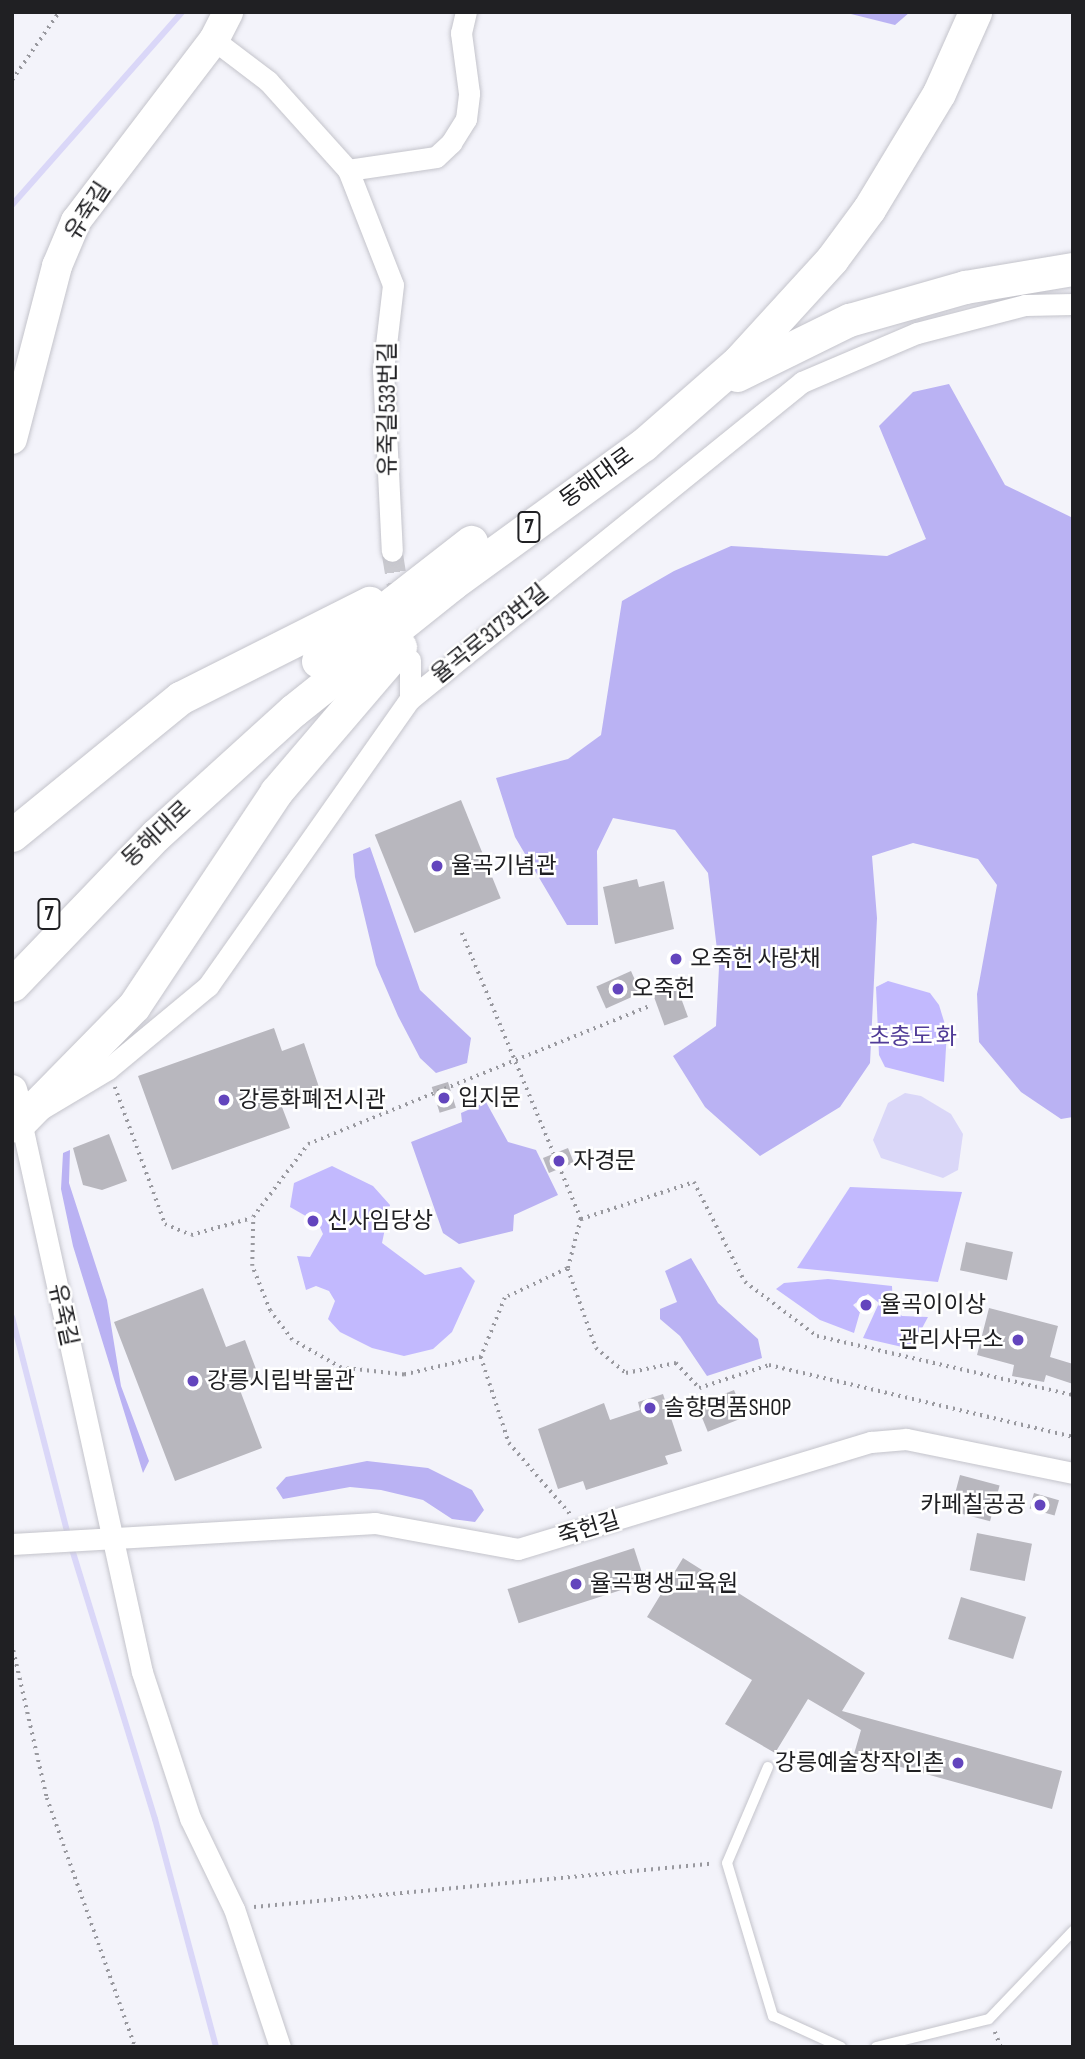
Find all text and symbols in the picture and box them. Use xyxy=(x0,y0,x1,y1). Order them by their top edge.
street label: 유죽길 xyxy=(59,177,117,245)
street label: 유죽길533번길 xyxy=(374,342,402,476)
street label: 동해대로 xyxy=(555,442,639,514)
road number: 7 xyxy=(517,510,541,544)
street label: 율곡로3173번길 xyxy=(426,578,554,690)
street label: 동해대로 xyxy=(117,795,197,873)
place label: 율곡기념관 xyxy=(451,852,557,880)
marker: 율곡기념관 xyxy=(429,858,445,874)
road number: 7 xyxy=(37,897,61,932)
place label: 오죽헌 사랑채 xyxy=(690,945,821,973)
marker: 오죽헌 사랑채 xyxy=(668,951,684,967)
place label: 오죽헌 xyxy=(632,975,695,1003)
marker: 오죽헌 xyxy=(610,981,626,997)
park label: 초충도 화 xyxy=(869,1023,957,1051)
place label: 입지문 xyxy=(458,1084,521,1112)
place label: 강릉화폐전시관 xyxy=(238,1086,386,1114)
marker: 입지문 xyxy=(436,1090,452,1106)
marker: 강릉화폐전시관 xyxy=(216,1092,232,1108)
place label: 자경문 xyxy=(573,1147,636,1175)
marker: 자경문 xyxy=(551,1153,567,1169)
place label: 신사임당상 xyxy=(327,1207,433,1235)
marker: 신사임당상 xyxy=(305,1213,321,1229)
street label: 유죽길 xyxy=(43,1281,83,1349)
place label: 율곡이이상 xyxy=(880,1291,986,1319)
marker: 율곡이이상 xyxy=(858,1297,874,1313)
place label: 관리사무소 xyxy=(898,1326,1004,1354)
marker: 관리사무소 xyxy=(1010,1332,1026,1348)
place label: 강릉시립박물관 xyxy=(207,1367,355,1395)
marker: 강릉시립박물관 xyxy=(185,1373,201,1389)
place label: 솔향명품SHOP xyxy=(664,1394,791,1422)
marker: 솔향명품SHOP xyxy=(642,1400,658,1416)
place label: 카페칠공공 xyxy=(920,1491,1026,1519)
marker: 카페칠공공 xyxy=(1032,1497,1048,1513)
street label: 죽헌길 xyxy=(555,1507,623,1551)
place label: 율곡평생교육원 xyxy=(590,1570,738,1598)
marker: 율곡평생교육원 xyxy=(568,1576,584,1592)
place label: 강릉예술창작인촌 xyxy=(775,1749,944,1777)
marker: 강릉예술창작인촌 xyxy=(950,1755,966,1771)

